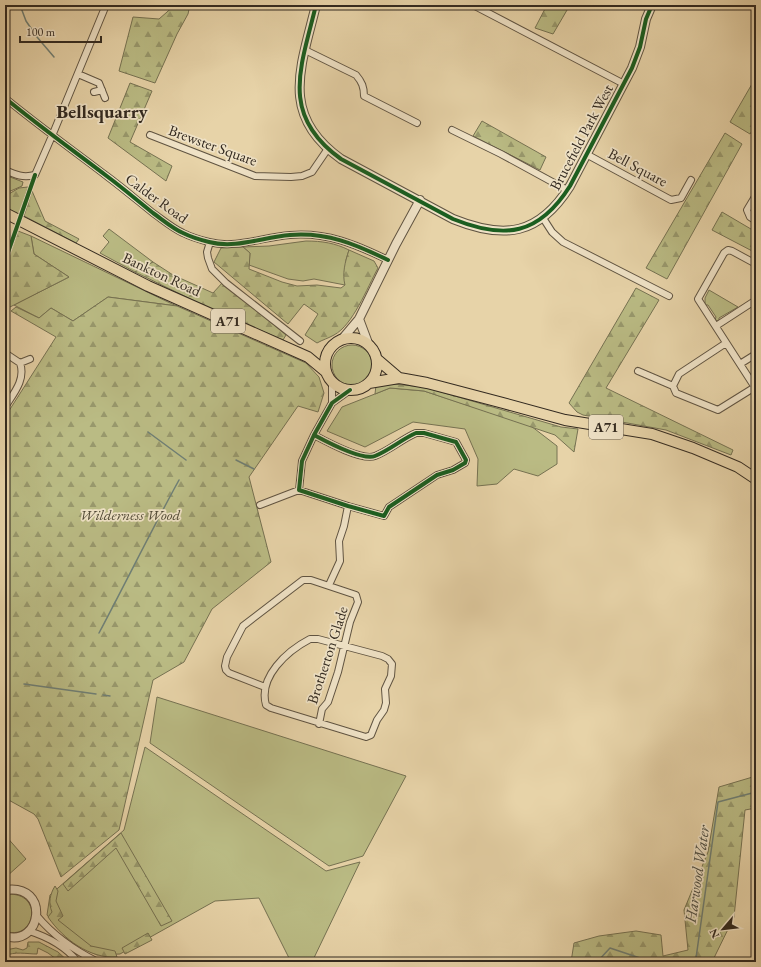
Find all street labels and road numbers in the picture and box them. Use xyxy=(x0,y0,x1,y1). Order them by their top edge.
street label: Brucefield Park West xyxy=(545,80,617,193)
street label: Brewster Square xyxy=(166,120,260,170)
street label: Bell Square xyxy=(605,143,671,191)
street label: Calder Road xyxy=(122,169,192,227)
street label: Bankton Road xyxy=(120,248,205,301)
road number: A71 xyxy=(211,309,245,333)
road number: A71 xyxy=(589,415,623,439)
street label: Brotherton Glade xyxy=(302,604,352,706)

